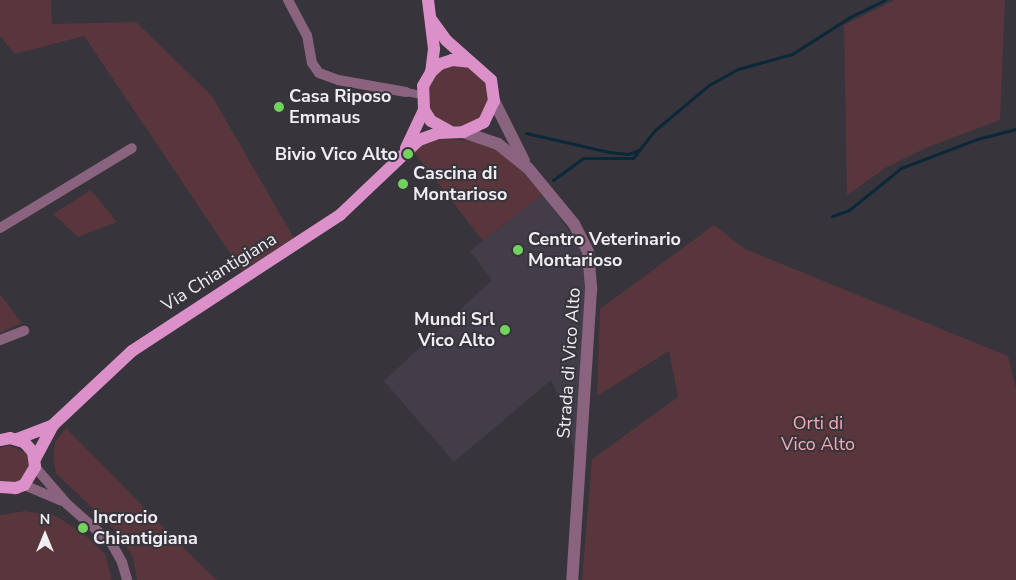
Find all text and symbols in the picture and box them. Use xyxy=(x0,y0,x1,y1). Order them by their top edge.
place label: Casa Riposo Emmaus xyxy=(289,86,391,128)
marker: Casa Riposo Emmaus xyxy=(273,101,285,113)
place label: Bivio Vico Alto xyxy=(275,143,398,165)
marker: Bivio Vico Alto xyxy=(402,148,414,160)
place label: Cascina di Montarioso xyxy=(413,163,507,205)
marker: Cascina di Montarioso xyxy=(397,178,409,190)
street label: Via Chiantigiana xyxy=(158,228,280,316)
place label: Centro Veterinario Montarioso xyxy=(528,229,681,272)
marker: Centro Veterinario Montarioso xyxy=(512,244,524,256)
street label: Strada di Vico Alto xyxy=(553,287,585,439)
place label: Mundi Srl Vico Alto xyxy=(414,309,495,352)
marker: Mundi Srl Vico Alto xyxy=(499,324,511,336)
park label: Orti di Vico Alto xyxy=(781,413,855,456)
place label: Incrocio Chiantigiana xyxy=(93,507,198,550)
north arrow xyxy=(20,510,70,560)
text: N xyxy=(40,510,50,529)
marker: Incrocio Chiantigiana xyxy=(77,522,89,534)

